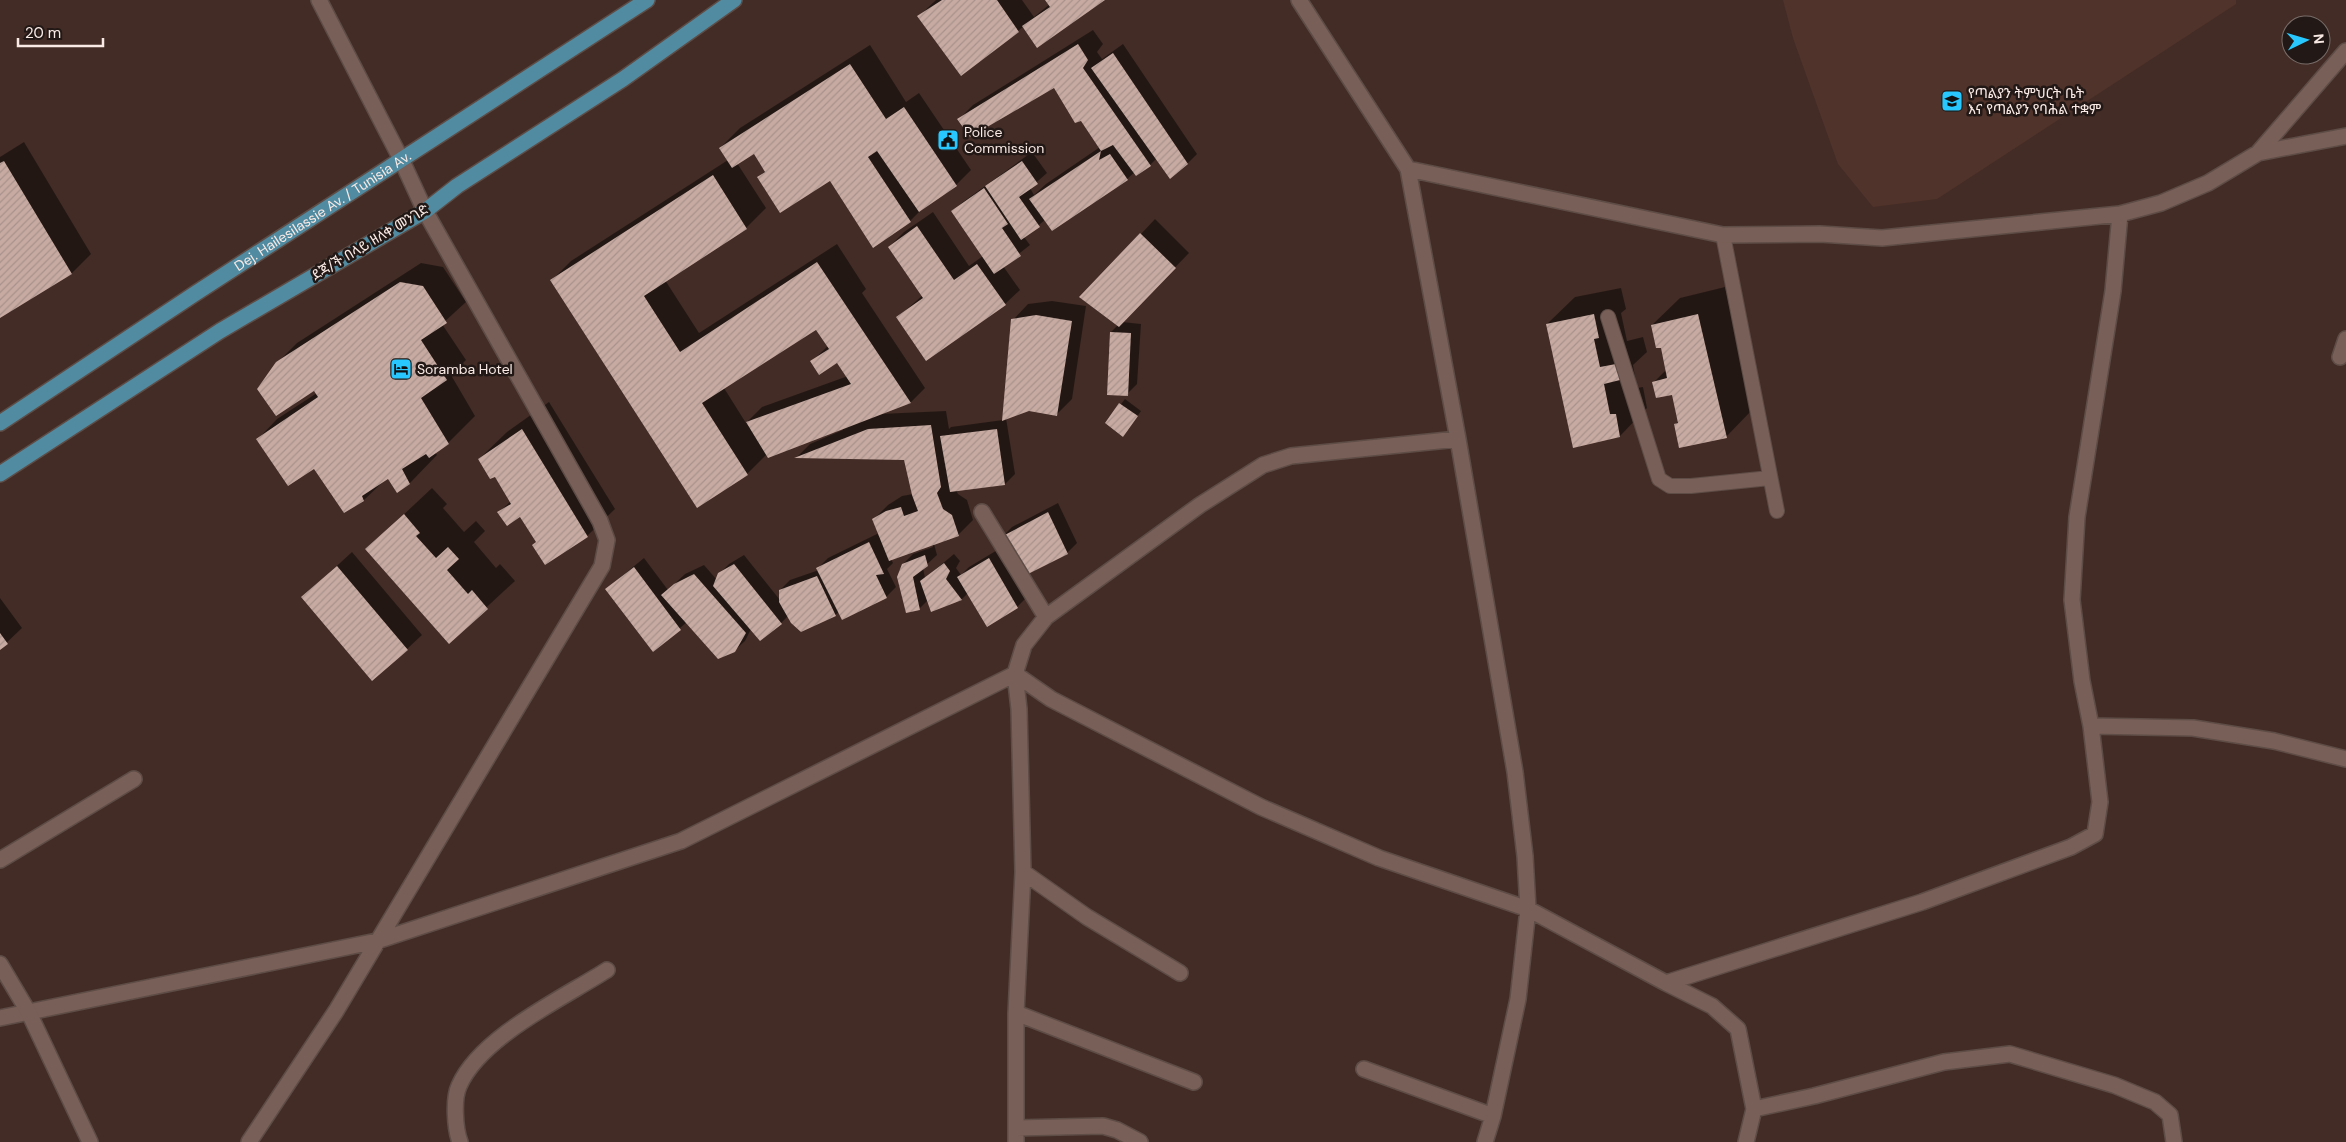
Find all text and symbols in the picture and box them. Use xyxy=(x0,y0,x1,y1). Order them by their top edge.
scale bar xyxy=(18,15,102,47)
north arrow xyxy=(2281,15,2331,65)
text: 20 m xyxy=(25,23,61,43)
text: N xyxy=(2310,33,2328,45)
place label: የጣልያን ትምህርት ቤት እና የጣልያን የባሕል ተቋም xyxy=(1968,84,2101,118)
school or university icon: የጣልያን ትምህርት ቤት እና የጣልያን የባሕል ተቋም xyxy=(1940,89,1964,113)
place label: Police Commission xyxy=(964,123,1044,157)
public building icon: Police Commission xyxy=(936,128,960,152)
street label: Dej. Hailesilassie Av. / Tunisia Av. xyxy=(231,147,414,275)
street label: ደጃ/ች በላይ ዘለቀ መንገድ xyxy=(308,200,432,284)
hotel icon: Soramba Hotel xyxy=(389,357,413,381)
place label: Soramba Hotel xyxy=(417,360,513,378)

